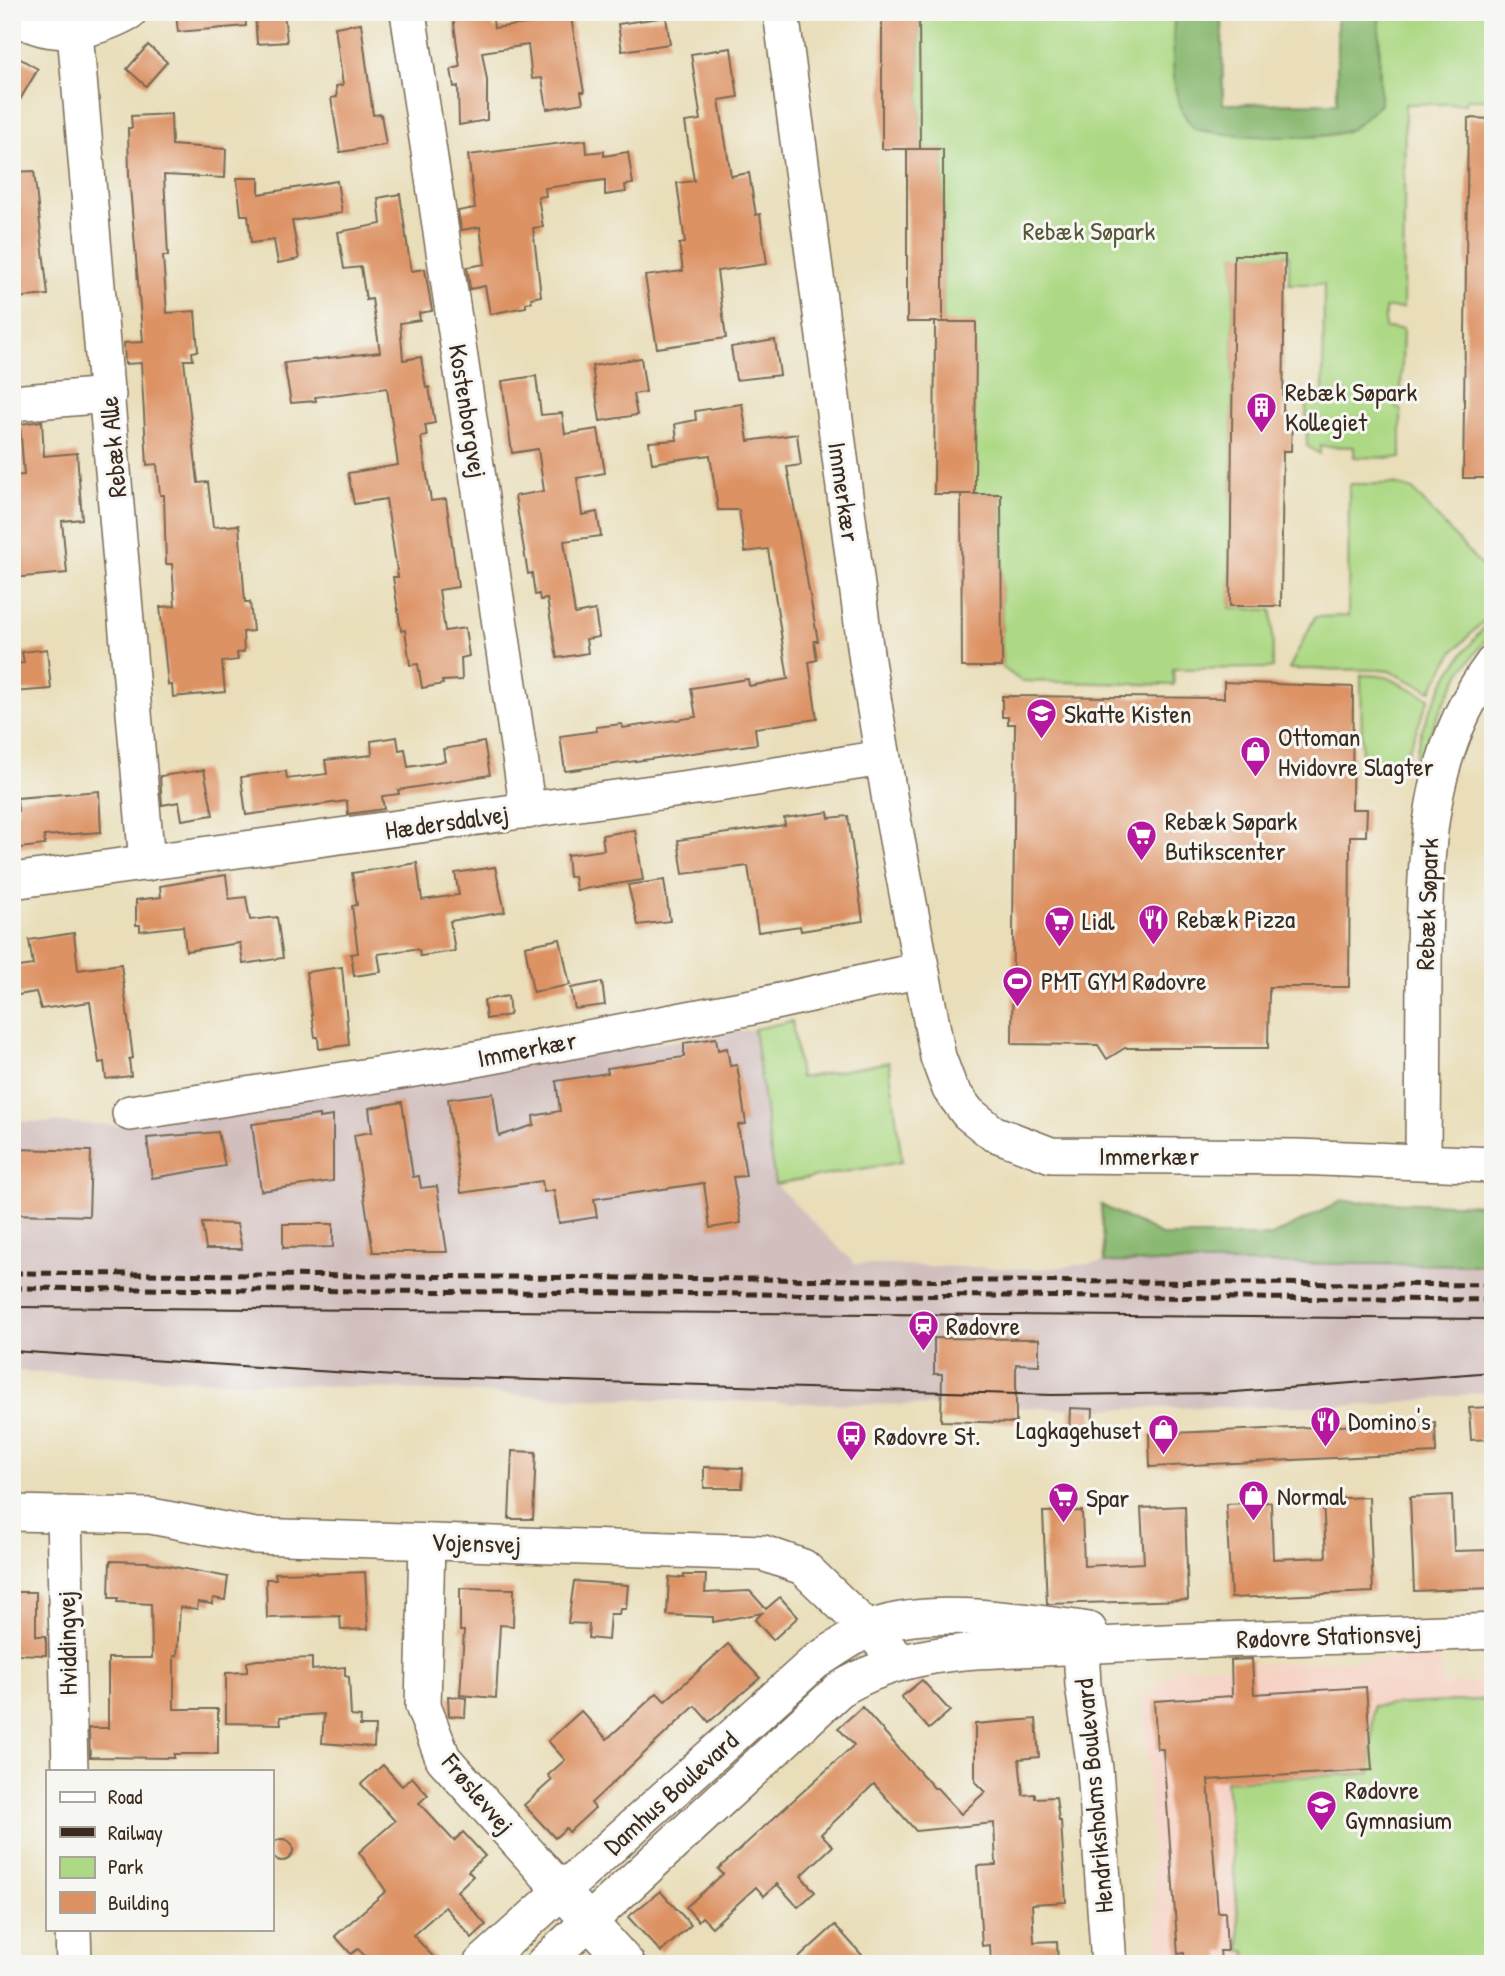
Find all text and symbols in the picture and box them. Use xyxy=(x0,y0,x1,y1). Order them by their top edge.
park label: Rebæk Søpark xyxy=(1023,213,1155,248)
street label: Kostenborgvej xyxy=(441,342,496,480)
place label: Rebæk Søpark Kollegiet xyxy=(1285,374,1418,439)
building icon: Rebæk Søpark Kollegiet xyxy=(1245,390,1279,434)
street label: Rebæk Alle xyxy=(91,395,134,499)
street label: Immerkær xyxy=(820,440,869,544)
place label: Skatte Kisten xyxy=(1064,696,1192,731)
school or university icon: Skatte Kisten xyxy=(1024,697,1058,741)
place label: Ottoman Hvidovre Slagter xyxy=(1278,719,1434,784)
shop icon: Ottoman Hvidovre Slagter xyxy=(1238,735,1272,779)
street label: Hædersdalvej xyxy=(383,796,511,847)
place label: Rebæk Søpark Butikscenter xyxy=(1165,803,1298,868)
supermarket icon: Rebæk Søpark Butikscenter xyxy=(1125,819,1159,863)
street label: Rebæk Søpark xyxy=(1407,837,1446,971)
place label: Rebæk Pizza xyxy=(1177,901,1295,936)
restaurant icon: Rebæk Pizza xyxy=(1137,902,1171,946)
place label: Lidl xyxy=(1082,903,1115,938)
supermarket icon: Lidl xyxy=(1042,904,1076,948)
place label: PMT GYM Rødovre xyxy=(1041,963,1207,998)
sports icon: PMT GYM Rødovre xyxy=(1001,964,1035,1008)
street label: Immerkær xyxy=(474,1022,580,1075)
street label: Immerkær xyxy=(1099,1138,1199,1173)
place label: Rødovre xyxy=(946,1308,1020,1343)
station icon: Rødovre xyxy=(906,1309,940,1353)
place label: Domino's xyxy=(1348,1403,1431,1438)
restaurant icon: Domino's xyxy=(1308,1404,1342,1448)
place label: Lagkagehuset xyxy=(1016,1412,1142,1447)
shop icon: Lagkagehuset xyxy=(1147,1413,1181,1457)
place label: Rødovre St. xyxy=(874,1418,981,1453)
bus stop icon: Rødovre St. xyxy=(834,1419,868,1463)
place label: Normal xyxy=(1277,1478,1346,1513)
shop icon: Normal xyxy=(1237,1479,1271,1523)
place label: Spar xyxy=(1086,1480,1129,1515)
supermarket icon: Spar xyxy=(1046,1481,1080,1525)
street label: Vojensvej xyxy=(430,1523,522,1562)
street label: Hviddingvej xyxy=(48,1590,85,1696)
street label: Rødovre Stationsvej xyxy=(1236,1615,1422,1656)
street label: Hendriksholms Boulevard xyxy=(1066,1677,1121,1915)
street label: Damhus Boulevard xyxy=(596,1723,745,1862)
street label: Frøslevvej xyxy=(434,1745,522,1841)
legend xyxy=(46,1770,273,1930)
place label: Rødovre Gymnasium xyxy=(1345,1772,1452,1837)
text: Road xyxy=(108,1782,142,1811)
school or university icon: Rødovre Gymnasium xyxy=(1305,1788,1339,1832)
text: Railway xyxy=(108,1818,163,1847)
text: Park xyxy=(108,1852,143,1881)
text: Building xyxy=(108,1888,169,1917)

